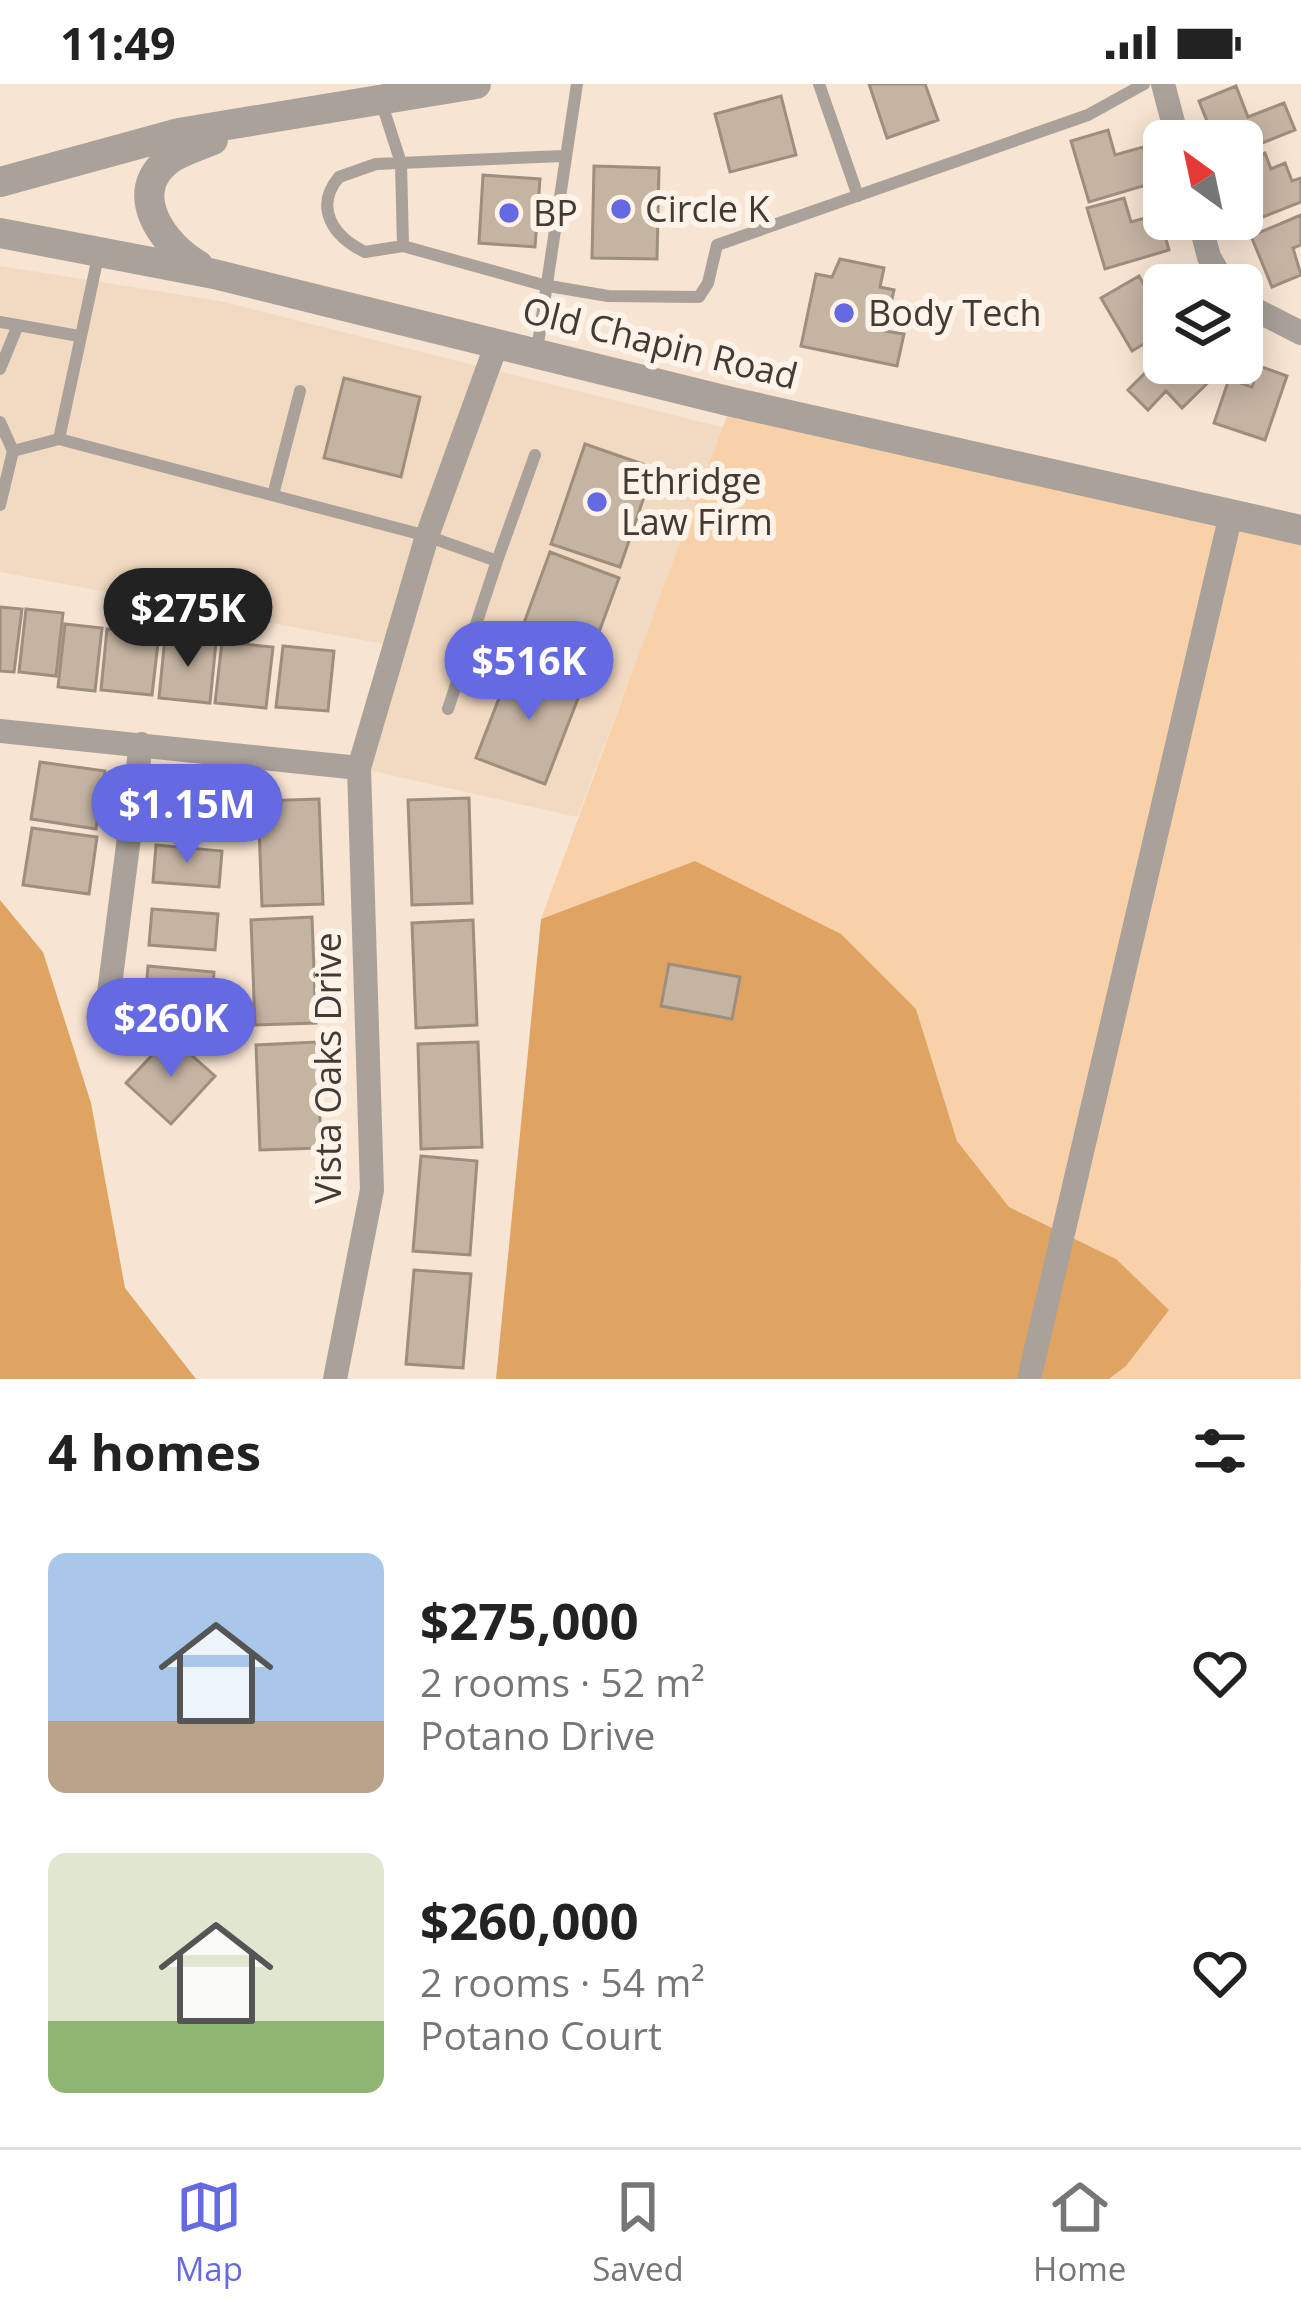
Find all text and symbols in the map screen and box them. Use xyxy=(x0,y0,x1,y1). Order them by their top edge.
text: 11:49 xyxy=(60,12,176,73)
north arrow xyxy=(1143,120,1263,240)
map controls xyxy=(1143,120,1263,384)
place label: Circle K xyxy=(645,184,770,233)
place label: BP xyxy=(533,188,578,237)
marker: Circle K xyxy=(608,196,634,222)
marker: BP xyxy=(496,200,522,226)
button: layers xyxy=(1143,264,1263,384)
street label: Old Chapin Road xyxy=(518,285,803,400)
place label: Body Tech xyxy=(868,288,1042,337)
marker: Body Tech xyxy=(831,300,857,326)
place label: Ethridge Law Firm xyxy=(621,456,773,546)
marker: Ethridge Law Firm xyxy=(584,489,610,515)
pin: $275K xyxy=(104,568,272,670)
text: $275K xyxy=(130,580,246,633)
pin: $516K xyxy=(445,621,613,723)
text: $516K xyxy=(471,633,587,686)
pin: $1.15M xyxy=(89,764,285,866)
text: $1.15M xyxy=(118,776,256,829)
street label: Vista Oaks Drive xyxy=(303,932,352,1204)
pin: $260K xyxy=(87,978,255,1080)
text: $260K xyxy=(113,990,229,1043)
text: 4 homes xyxy=(48,1416,261,1486)
icon: filters xyxy=(1187,1418,1253,1484)
text: $275,000 xyxy=(420,1585,639,1655)
icon: home xyxy=(144,1601,288,1745)
icon: heart xyxy=(1187,1640,1253,1706)
text: 2 rooms · 52 m² xyxy=(420,1655,705,1708)
text: Potano Drive xyxy=(420,1708,655,1761)
text: $260,000 xyxy=(420,1885,639,1955)
icon: home xyxy=(144,1901,288,2045)
icon: heart xyxy=(1187,1940,1253,2006)
text: 2 rooms · 54 m² xyxy=(420,1955,705,2008)
text: Potano Court xyxy=(420,2008,662,2061)
tab: Map xyxy=(175,2174,243,2291)
tab: Saved xyxy=(592,2174,684,2291)
tab: Home xyxy=(1033,2174,1126,2291)

